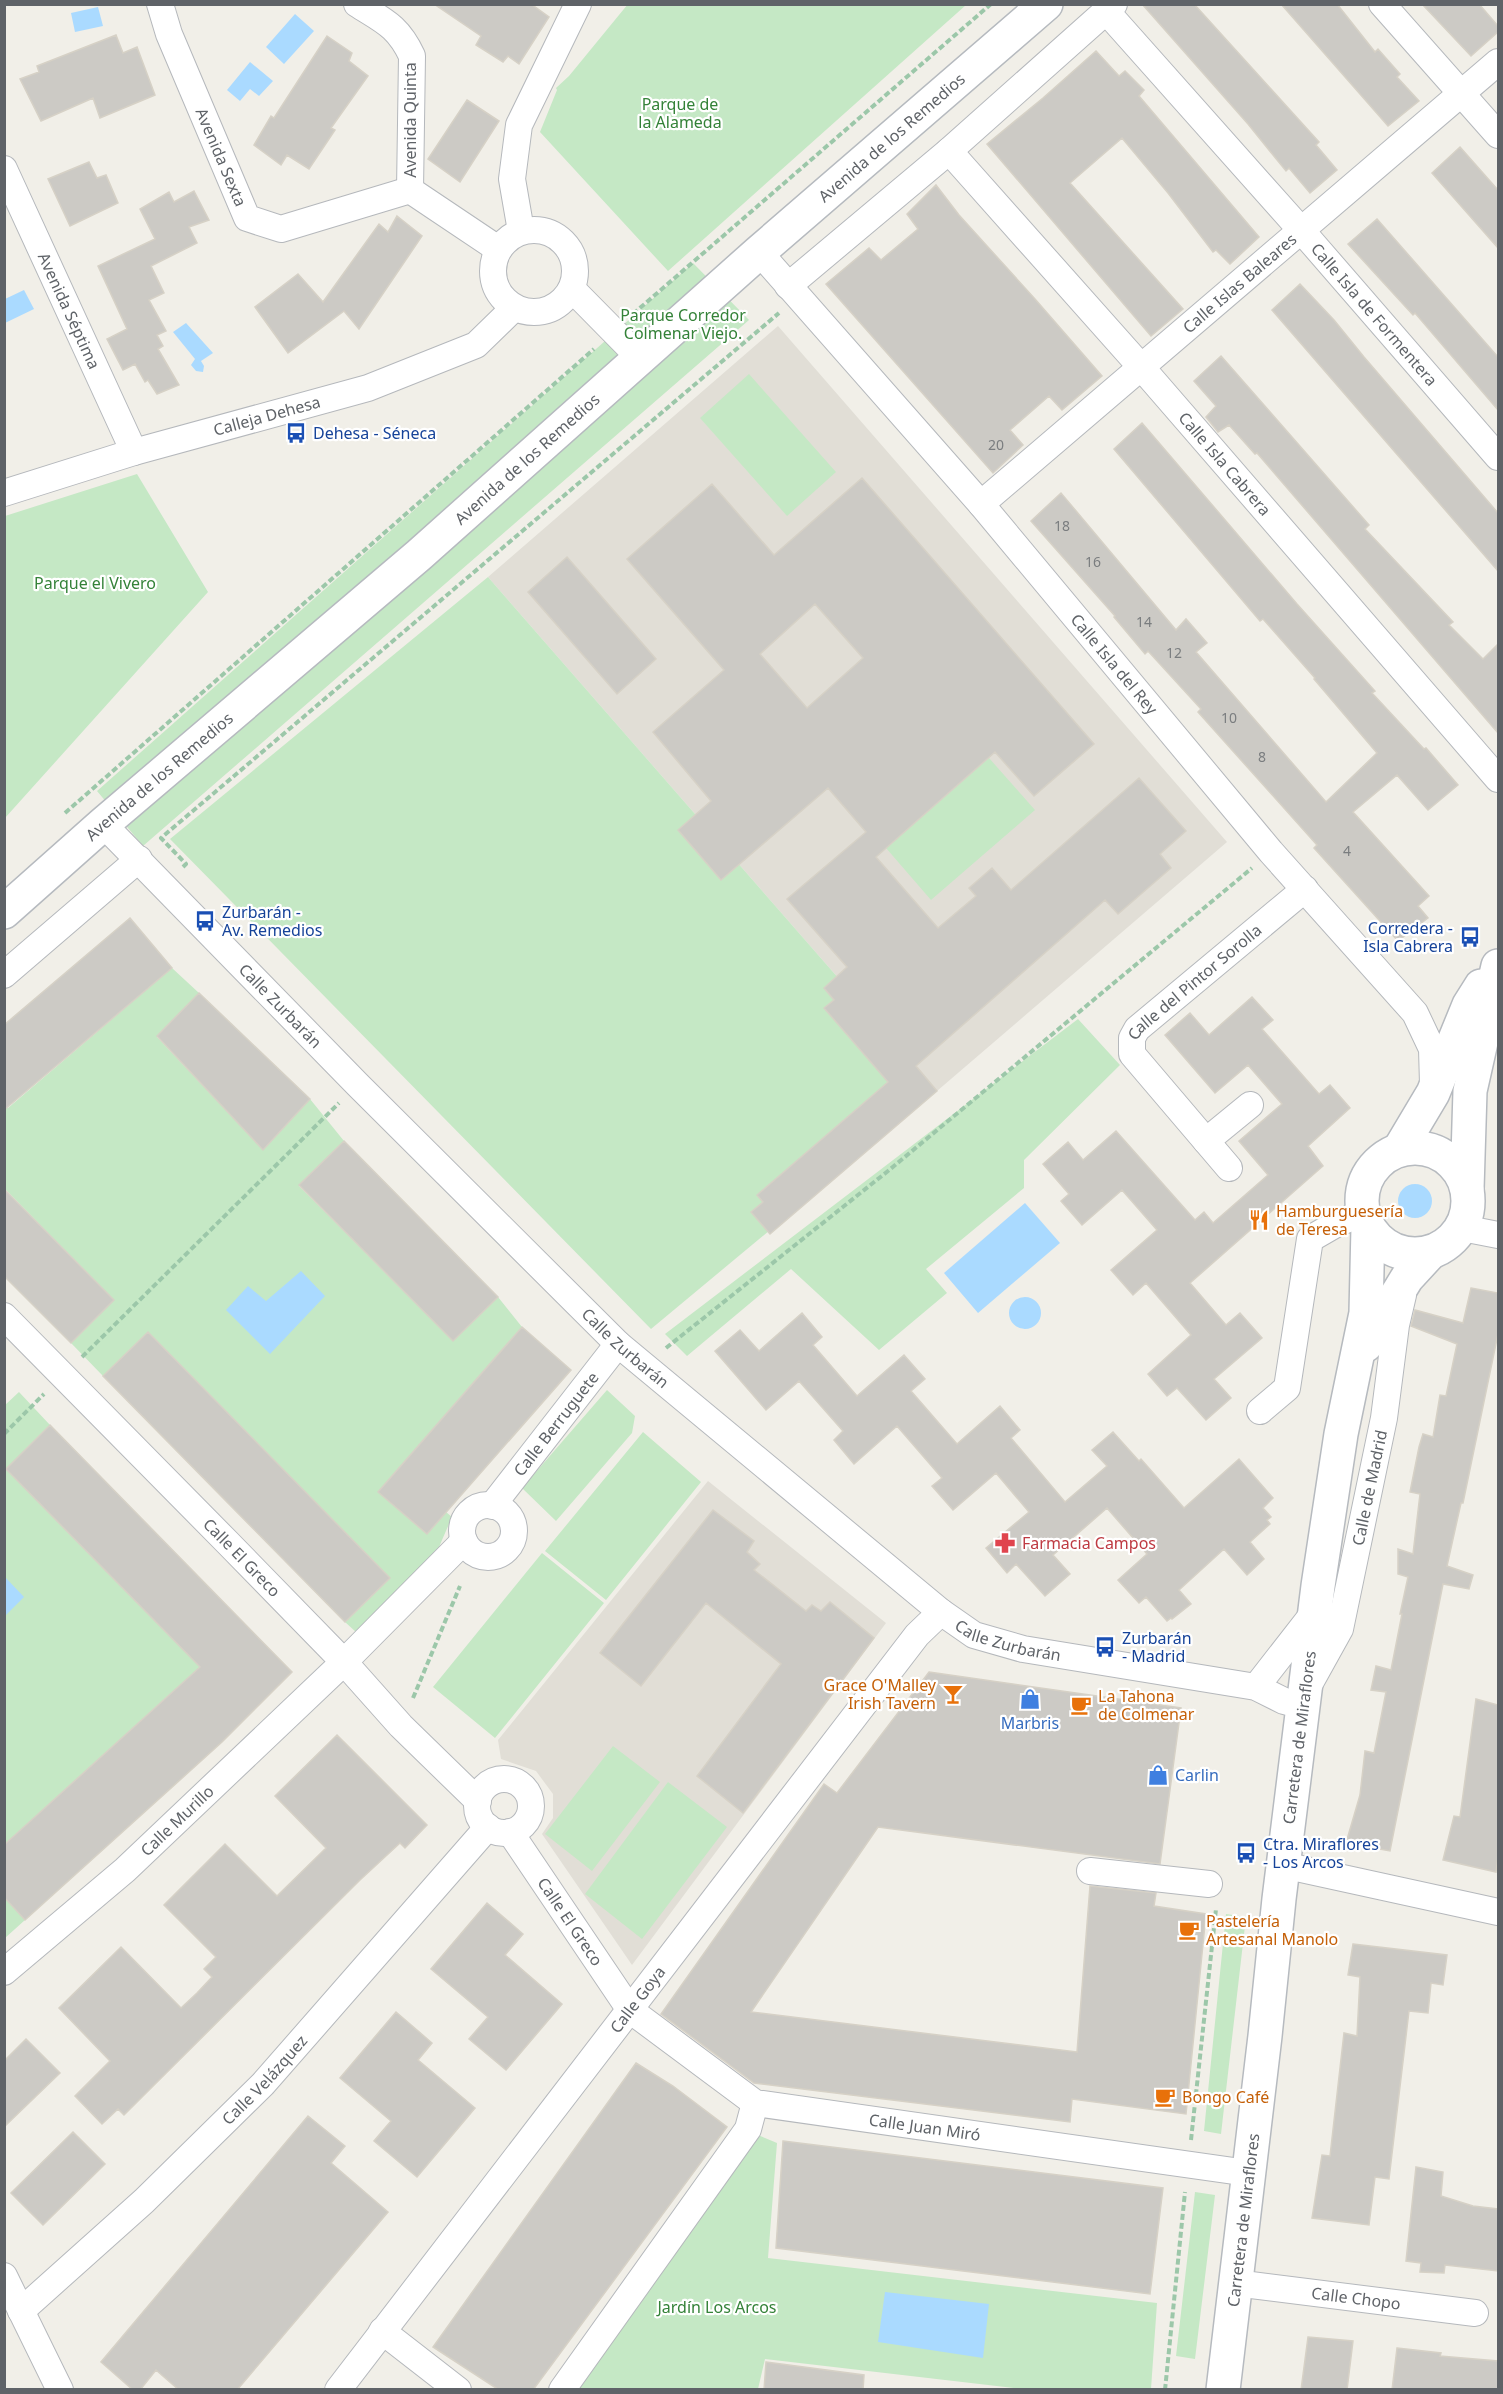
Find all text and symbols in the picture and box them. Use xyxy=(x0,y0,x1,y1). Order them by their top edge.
street label: Avenida Quinta xyxy=(399,62,421,178)
street label: Avenida de los Remedios xyxy=(813,68,970,207)
park label: Parque de la Alameda xyxy=(638,93,722,133)
street label: Avenida Sexta xyxy=(191,104,252,210)
street label: Calle Islas Baleares xyxy=(1178,228,1301,338)
street label: Calle Isla de Formentera xyxy=(1306,238,1442,391)
street label: Avenida Séptima xyxy=(33,249,105,373)
park label: Parque Corredor Colmenar Viejo. xyxy=(620,304,746,344)
street label: Avenida de los Remedios xyxy=(450,388,604,529)
street label: Calleja Dehesa xyxy=(211,391,323,441)
street label: Calle Isla Cabrera xyxy=(1174,407,1276,520)
bus stop icon: Dehesa - Séneca xyxy=(284,421,308,445)
place label: Dehesa - Séneca xyxy=(313,422,436,444)
house number: 20 xyxy=(988,435,1004,454)
house number: 18 xyxy=(1054,516,1070,535)
house number: 16 xyxy=(1085,552,1101,571)
park label: Parque el Vivero xyxy=(34,572,156,594)
street label: Calle Isla del Rey xyxy=(1066,609,1163,720)
house number: 14 xyxy=(1136,612,1152,631)
house number: 12 xyxy=(1166,643,1182,662)
street label: Avenida de los Remedios xyxy=(81,707,238,846)
house number: 10 xyxy=(1221,708,1237,727)
house number: 8 xyxy=(1258,747,1266,766)
house number: 4 xyxy=(1343,841,1351,860)
place label: Zurbarán - Av. Remedios xyxy=(222,901,322,941)
bus stop icon: Zurbarán - Av. Remedios xyxy=(193,909,217,933)
place label: Corredera - Isla Cabrera xyxy=(1363,917,1453,957)
street label: Calle del Pintor Sorolla xyxy=(1122,919,1266,1044)
bus stop icon: Corredera - Isla Cabrera xyxy=(1458,925,1482,949)
street label: Calle Zurbarán xyxy=(234,959,327,1053)
place label: Hamburguesería de Teresa xyxy=(1276,1200,1403,1240)
restaurant icon: Hamburguesería de Teresa xyxy=(1247,1208,1271,1232)
street label: Calle Zurbarán xyxy=(577,1303,674,1393)
street label: Calle Berruguete xyxy=(508,1367,603,1481)
street label: Calle de Madrid xyxy=(1347,1428,1392,1548)
street label: Calle El Greco xyxy=(198,1513,286,1602)
pharmacy icon: Farmacia Campos xyxy=(993,1531,1017,1555)
place label: Farmacia Campos xyxy=(1022,1532,1156,1554)
street label: Calle Zurbarán xyxy=(951,1614,1063,1666)
place label: Zurbarán - Madrid xyxy=(1122,1627,1192,1667)
bus stop icon: Zurbarán - Madrid xyxy=(1093,1635,1117,1659)
street label: Carretera de Miraflores xyxy=(1277,1649,1321,1825)
place label: Grace O'Malley Irish Tavern xyxy=(824,1674,937,1714)
bar icon: Grace O'Malley Irish Tavern xyxy=(941,1682,965,1706)
place label: La Tahona de Colmenar xyxy=(1098,1685,1195,1725)
shop icon: Marbris xyxy=(1018,1687,1042,1711)
cafe icon: La Tahona de Colmenar xyxy=(1069,1693,1093,1717)
place label: Marbris xyxy=(1001,1712,1059,1734)
shop icon: Carlin xyxy=(1146,1763,1170,1787)
place label: Carlin xyxy=(1175,1764,1219,1786)
street label: Calle Murillo xyxy=(135,1780,219,1861)
place label: Ctra. Miraflores - Los Arcos xyxy=(1263,1833,1379,1873)
bus stop icon: Ctra. Miraflores - Los Arcos xyxy=(1234,1841,1258,1865)
street label: Calle El Greco xyxy=(533,1873,608,1970)
place label: Pastelería Artesanal Manolo xyxy=(1206,1910,1338,1950)
cafe icon: Pastelería Artesanal Manolo xyxy=(1177,1918,1201,1942)
street label: Calle Goya xyxy=(605,1962,670,2038)
street label: Calle Velázquez xyxy=(217,2030,312,2130)
cafe icon: Bongo Café xyxy=(1153,2085,1177,2109)
place label: Bongo Café xyxy=(1182,2086,1269,2108)
street label: Calle Juan Miró xyxy=(868,2108,982,2146)
street label: Carretera de Miraflores xyxy=(1222,2132,1264,2308)
street label: Calle Chopo xyxy=(1310,2282,1402,2315)
park label: Jardín Los Arcos xyxy=(655,2296,777,2318)

